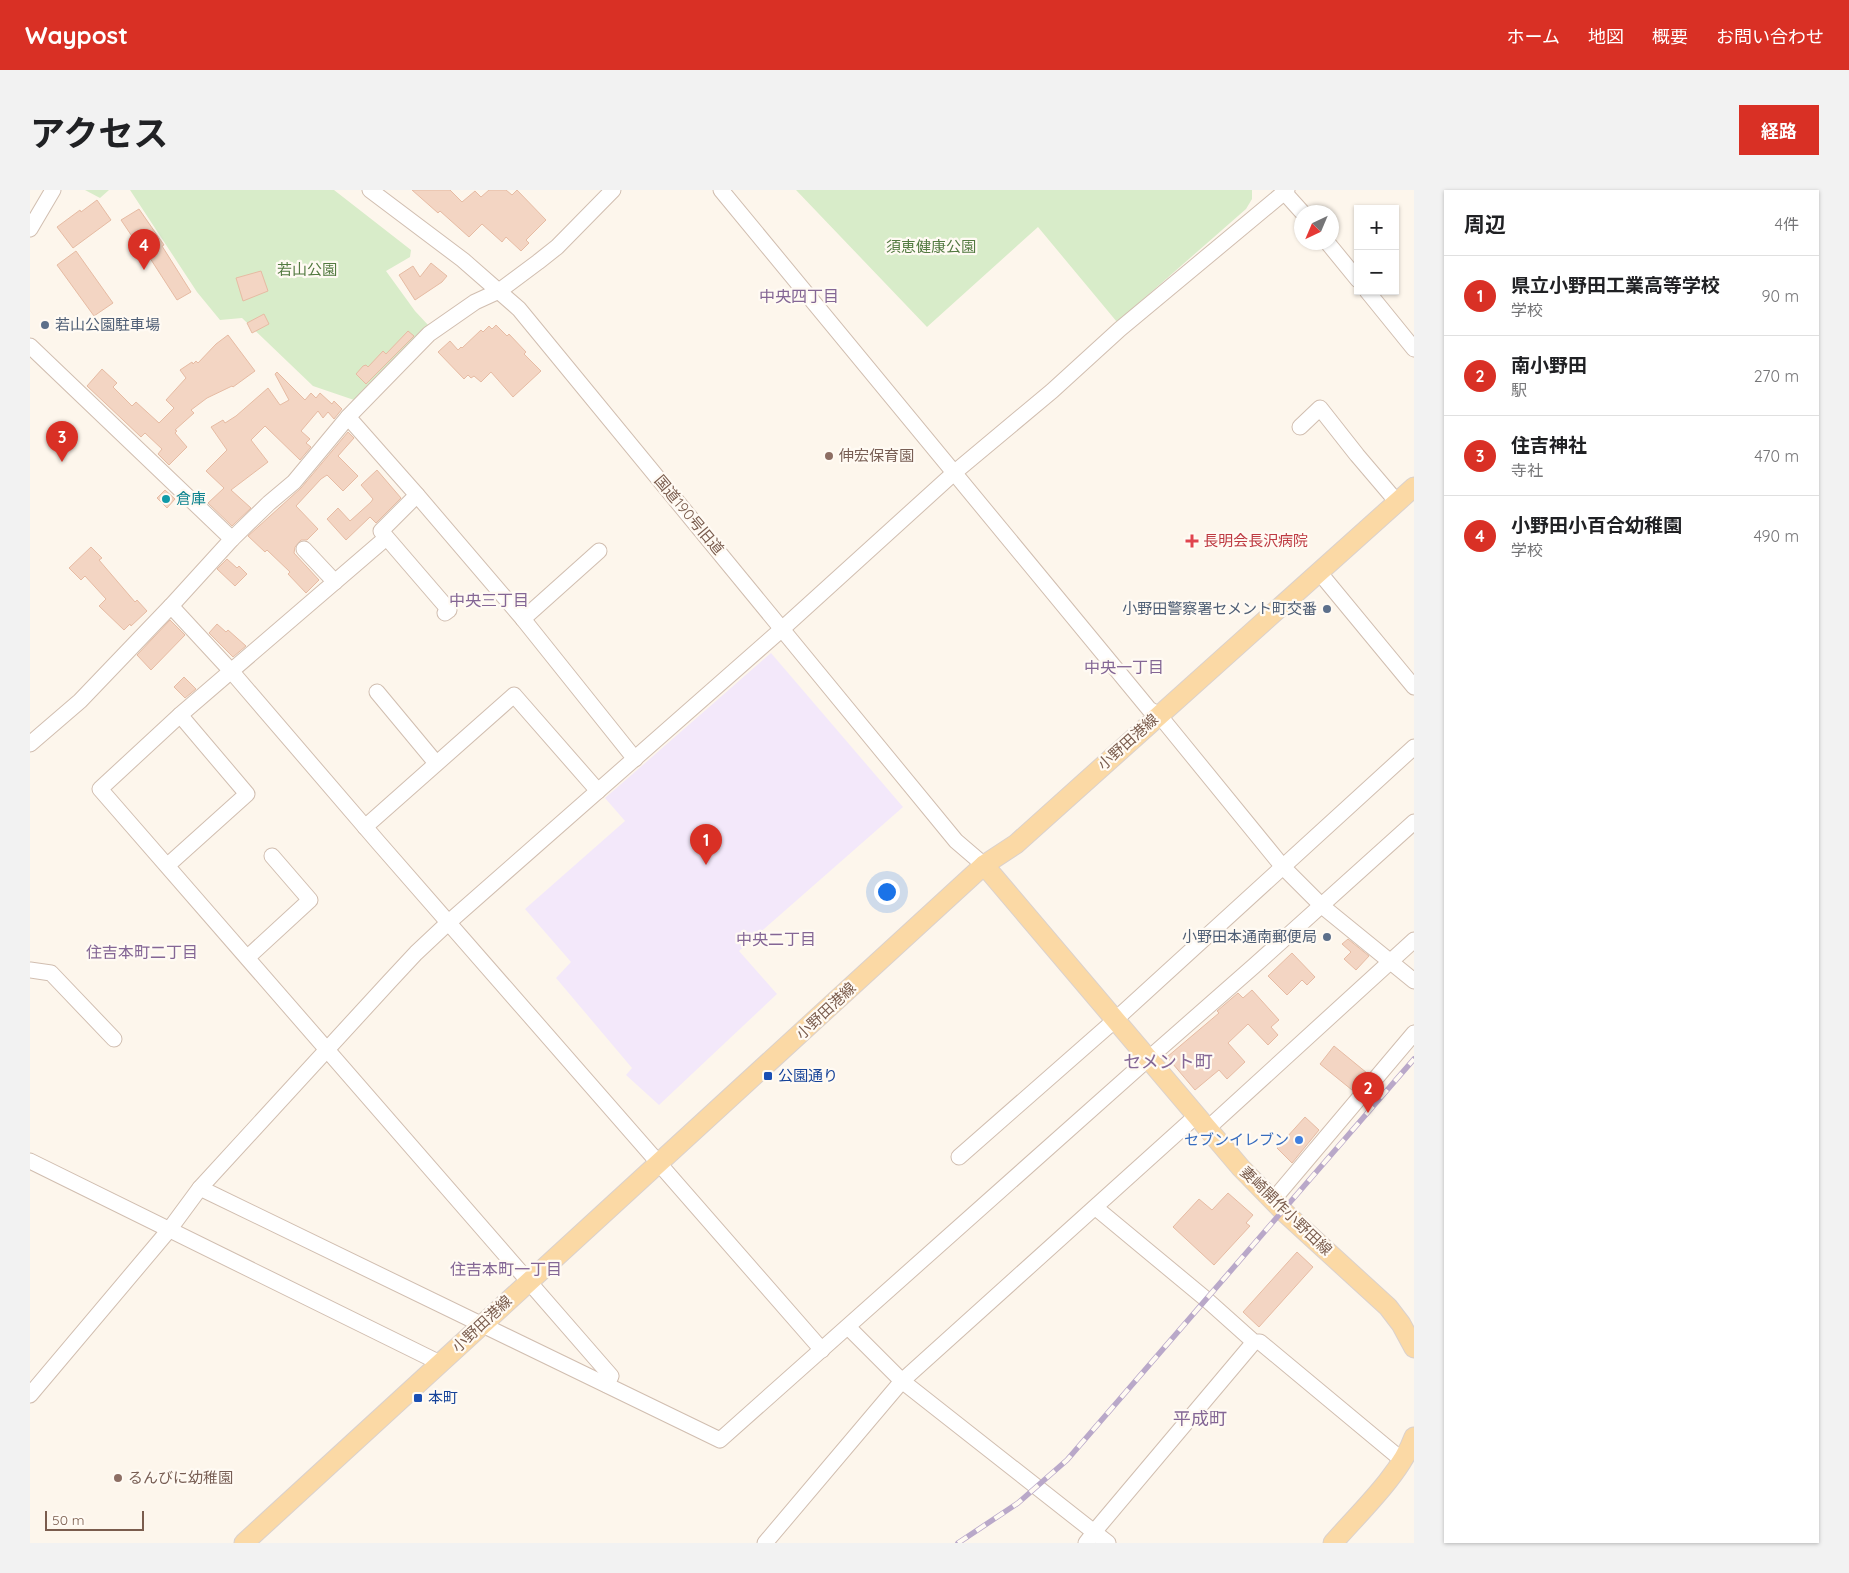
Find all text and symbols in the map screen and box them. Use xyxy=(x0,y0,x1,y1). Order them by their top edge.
text: Waypost xyxy=(25,20,128,50)
text: ホーム xyxy=(1507,25,1560,48)
text: 地図 xyxy=(1588,25,1624,48)
text: 概要 xyxy=(1652,25,1688,48)
text: お問い合わせ xyxy=(1716,25,1824,48)
button: 経路 xyxy=(1739,105,1819,155)
text: アクセス xyxy=(30,111,168,155)
north arrow xyxy=(1294,205,1339,250)
map controls xyxy=(1354,205,1399,295)
button: + xyxy=(1354,205,1399,250)
text: 周辺 xyxy=(1464,211,1506,237)
text: 4件 xyxy=(1775,214,1799,234)
pin: 4 xyxy=(128,229,160,270)
park label: 須恵健康公園 xyxy=(886,237,976,256)
button: − xyxy=(1354,250,1399,295)
park label: 若山公園 xyxy=(277,260,337,279)
text: 県立小野田工業高等学校 xyxy=(1511,273,1720,297)
district label: 中央四丁目 xyxy=(759,286,839,306)
text: 1 xyxy=(1477,286,1483,306)
text: 90 m xyxy=(1762,286,1799,306)
text: 学校 xyxy=(1511,300,1543,320)
place label: 若山公園駐車場 xyxy=(55,315,160,334)
marker: 若山公園駐車場 xyxy=(39,319,51,331)
text: 南小野田 xyxy=(1511,353,1587,377)
text: 2 xyxy=(1475,366,1485,386)
text: 270 m xyxy=(1754,366,1799,386)
text: 駅 xyxy=(1511,380,1527,400)
pin: 3 xyxy=(46,421,78,462)
text: 住吉神社 xyxy=(1511,433,1587,457)
place label: 伸宏保育園 xyxy=(839,446,914,465)
text: 3 xyxy=(1476,446,1484,466)
text: 470 m xyxy=(1754,446,1799,466)
marker: 伸宏保育園 xyxy=(823,450,835,462)
text: 寺社 xyxy=(1511,460,1543,480)
street label: 国道190号旧道 xyxy=(651,471,728,558)
place label: 倉庫 xyxy=(176,489,206,508)
marker: 倉庫 xyxy=(160,493,172,505)
text: 小野田小百合幼稚園 xyxy=(1511,513,1682,537)
text: 4 xyxy=(1475,526,1485,546)
text: 490 m xyxy=(1753,526,1799,546)
place label: 長明会長沢病院 xyxy=(1203,531,1308,550)
marker: 長明会長沢病院 xyxy=(1185,534,1199,548)
text: 学校 xyxy=(1511,540,1543,560)
district label: 中央三丁目 xyxy=(449,590,529,610)
place label: 小野田警察署セメント町交番 xyxy=(1122,599,1317,618)
marker: 小野田警察署セメント町交番 xyxy=(1321,603,1333,615)
district label: 中央一丁目 xyxy=(1084,657,1164,677)
street label: 小野田港線 xyxy=(1093,709,1162,774)
pin: 1 xyxy=(690,824,722,865)
your location xyxy=(874,879,900,905)
place label: 小野田本通南郵便局 xyxy=(1182,927,1317,946)
district label: 中央二丁目 xyxy=(736,929,816,949)
marker: 小野田本通南郵便局 xyxy=(1321,931,1333,943)
district label: 住吉本町二丁目 xyxy=(86,942,198,962)
street label: 小野田港線 xyxy=(792,978,860,1043)
district label: セメント町 xyxy=(1123,1050,1213,1073)
place label: 公園通り xyxy=(778,1066,838,1085)
marker: 公園通り xyxy=(762,1070,774,1082)
pin: 2 xyxy=(1352,1072,1384,1113)
place label: セブンイレブン xyxy=(1184,1130,1289,1149)
marker: セブンイレブン xyxy=(1293,1134,1305,1146)
street label: 妻崎開作小野田線 xyxy=(1237,1162,1336,1259)
district label: 住吉本町一丁目 xyxy=(450,1259,562,1279)
street label: 小野田港線 xyxy=(448,1291,516,1356)
place label: 本町 xyxy=(428,1388,458,1407)
marker: 本町 xyxy=(412,1392,424,1404)
district label: 平成町 xyxy=(1173,1407,1227,1430)
place label: るんびに幼稚園 xyxy=(128,1468,233,1487)
marker: るんびに幼稚園 xyxy=(112,1472,124,1484)
scale bar xyxy=(45,1508,144,1531)
text: 50 m xyxy=(52,1511,85,1529)

